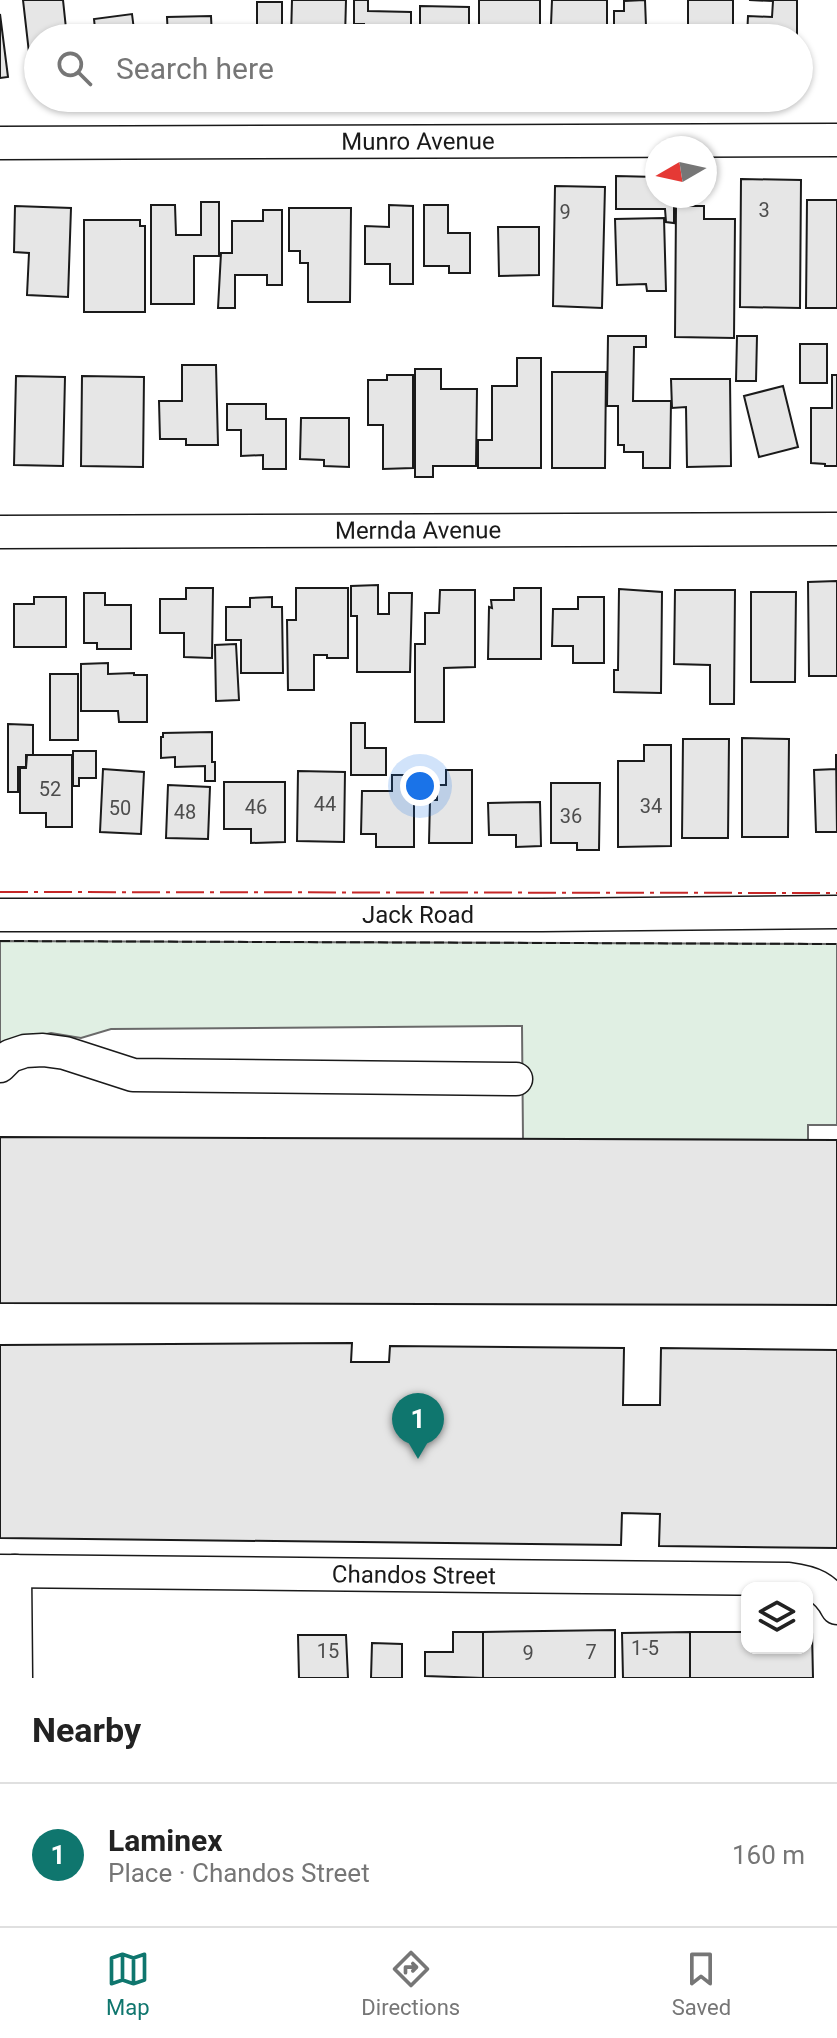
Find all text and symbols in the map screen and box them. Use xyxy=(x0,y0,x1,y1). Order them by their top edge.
search box xyxy=(24,24,813,112)
icon: search xyxy=(52,46,96,90)
text: Search here xyxy=(116,51,274,86)
street label: Munro Avenue xyxy=(341,127,495,156)
north arrow xyxy=(645,136,717,208)
house number: 3 xyxy=(758,198,770,222)
house number: 9 xyxy=(559,200,571,224)
street label: Mernda Avenue xyxy=(335,516,501,545)
your location xyxy=(400,766,440,806)
house number: 52 xyxy=(39,777,61,801)
house number: 44 xyxy=(314,792,336,816)
house number: 34 xyxy=(640,794,662,818)
house number: 46 xyxy=(245,795,267,819)
house number: 50 xyxy=(109,796,131,820)
house number: 48 xyxy=(174,800,196,824)
house number: 36 xyxy=(560,804,582,828)
street label: Jack Road xyxy=(362,901,474,929)
pin: 1 xyxy=(392,1393,444,1459)
street label: Chandos Street xyxy=(332,1560,496,1590)
map controls xyxy=(741,1582,813,1654)
button: layers xyxy=(741,1582,813,1654)
house number: 1-5 xyxy=(631,1636,659,1660)
house number: 15 xyxy=(317,1639,339,1663)
house number: 7 xyxy=(585,1640,597,1664)
house number: 9 xyxy=(522,1641,534,1665)
text: Nearby xyxy=(32,1710,141,1750)
text: Laminex xyxy=(108,1823,223,1858)
text: 1 xyxy=(51,1840,65,1870)
text: 160 m xyxy=(732,1840,805,1870)
text: Place · Chandos Street xyxy=(108,1858,370,1888)
tab: Map xyxy=(106,1947,150,2020)
tab: Directions xyxy=(361,1947,460,2020)
tab: Saved xyxy=(672,1947,731,2020)

